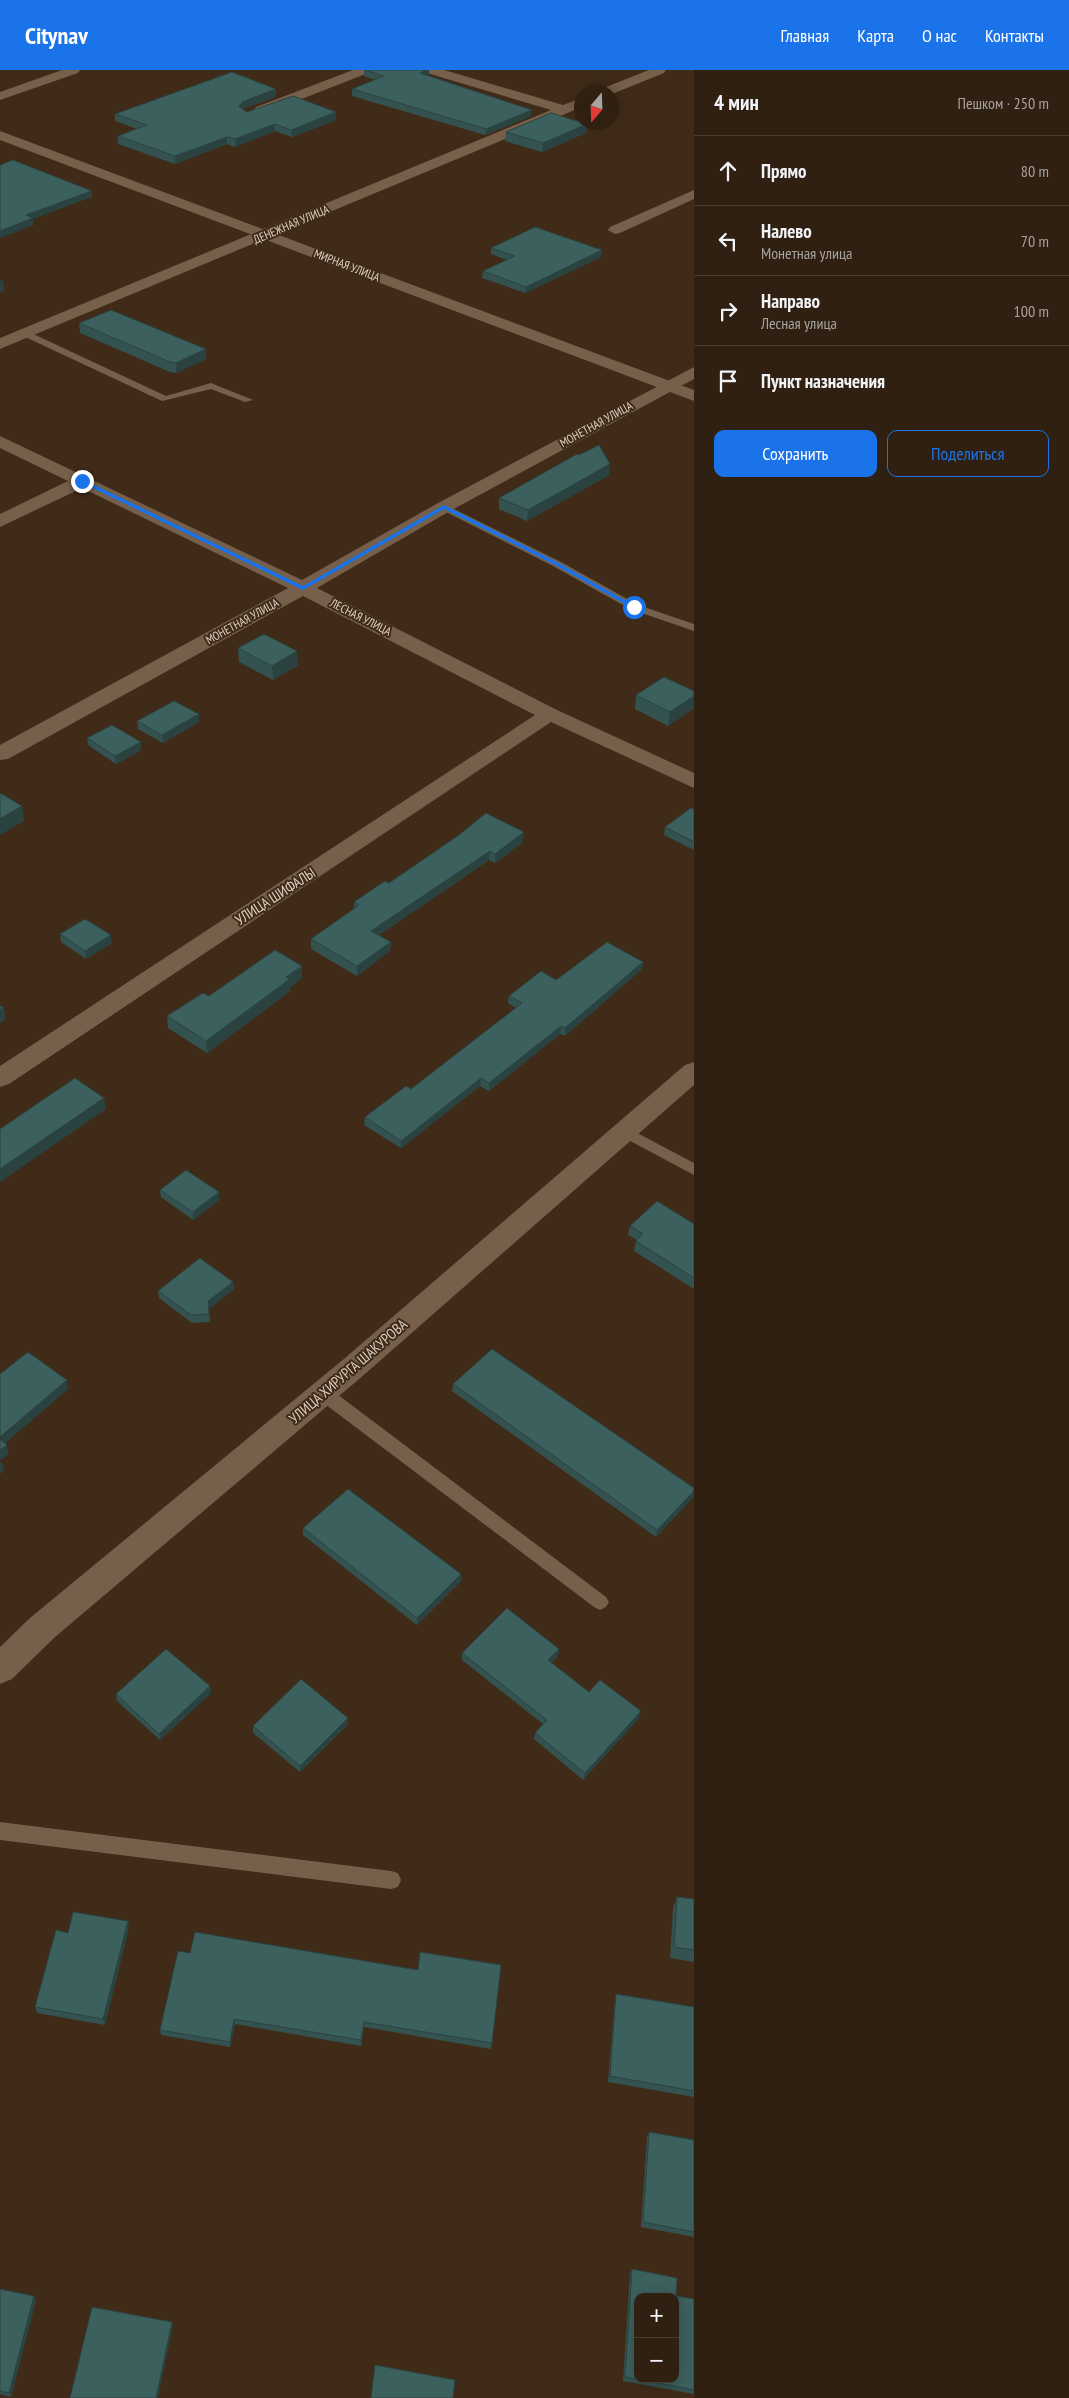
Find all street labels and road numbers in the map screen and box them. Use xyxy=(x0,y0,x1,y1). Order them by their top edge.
street label: ДЕНЕЖНАЯ УЛИЦА xyxy=(251,201,332,247)
street label: МИРНАЯ УЛИЦА xyxy=(312,246,382,285)
street label: МОНЕТНАЯ УЛИЦА xyxy=(557,398,635,450)
street label: МОНЕТНАЯ УЛИЦА xyxy=(203,595,281,647)
street label: ЛЕСНАЯ УЛИЦА xyxy=(327,595,394,639)
street label: УЛИЦА ШИФАЛЫ xyxy=(231,863,319,929)
street label: УЛИЦА ХИРУРГА ШАКУРОВА xyxy=(285,1314,412,1428)

